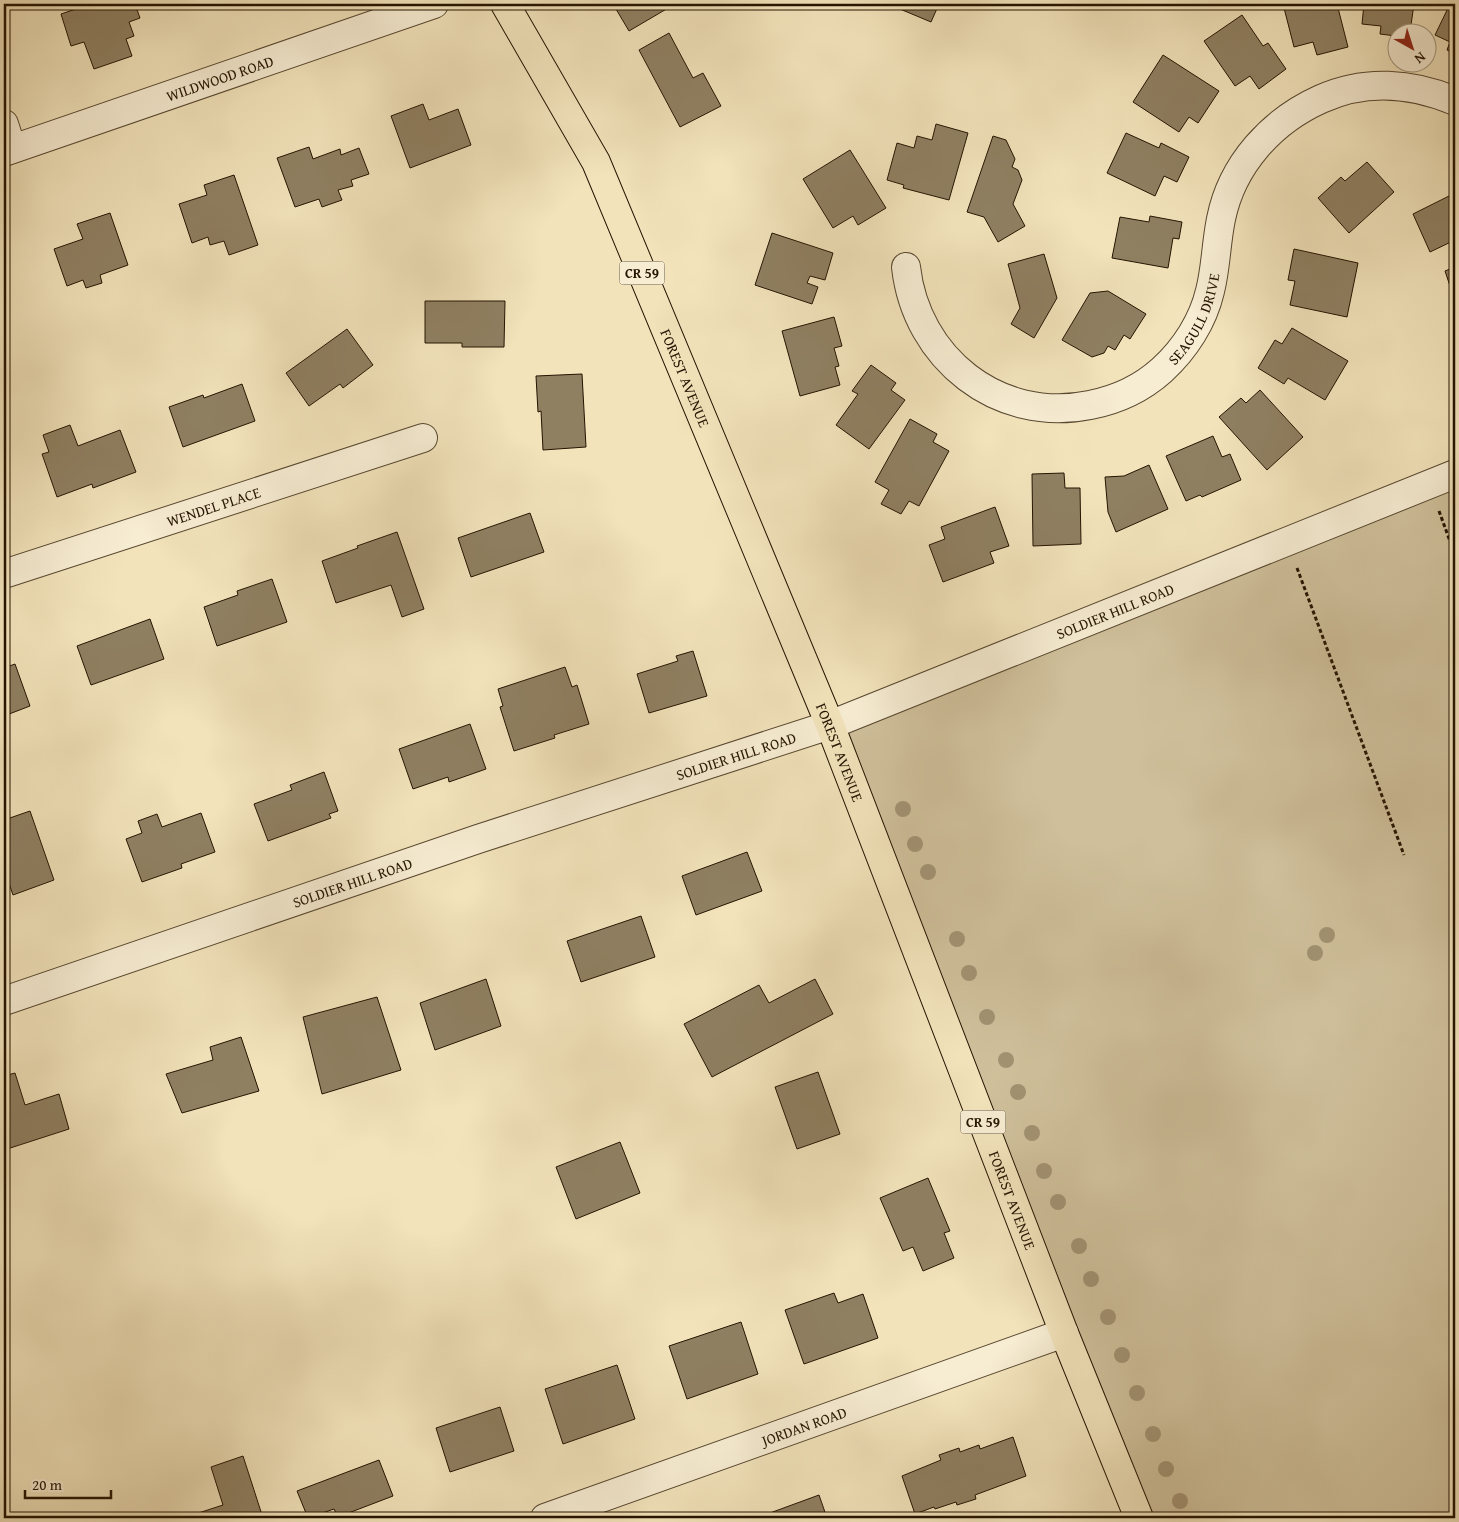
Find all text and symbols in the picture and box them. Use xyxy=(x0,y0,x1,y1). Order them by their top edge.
north arrow xyxy=(1386,22,1436,72)
text: N xyxy=(1410,47,1430,69)
street label: WILDWOOD ROAD xyxy=(163,50,276,106)
road number: CR 59 xyxy=(620,262,664,284)
street label: SEAGULL DRIVE xyxy=(1163,271,1224,369)
street label: FOREST AVENUE xyxy=(656,326,716,430)
street label: WENDEL PLACE xyxy=(164,481,263,531)
street label: SOLDIER HILL ROAD xyxy=(1053,577,1177,644)
street label: FOREST AVENUE xyxy=(811,700,869,805)
street label: SOLDIER HILL ROAD xyxy=(673,726,799,785)
street label: SOLDIER HILL ROAD xyxy=(290,852,415,912)
road number: CR 59 xyxy=(960,1110,1006,1134)
street label: FOREST AVENUE xyxy=(984,1148,1042,1253)
street label: JORDAN ROAD xyxy=(757,1401,849,1451)
scale bar xyxy=(25,1467,111,1499)
text: 20 m xyxy=(32,1474,63,1495)

